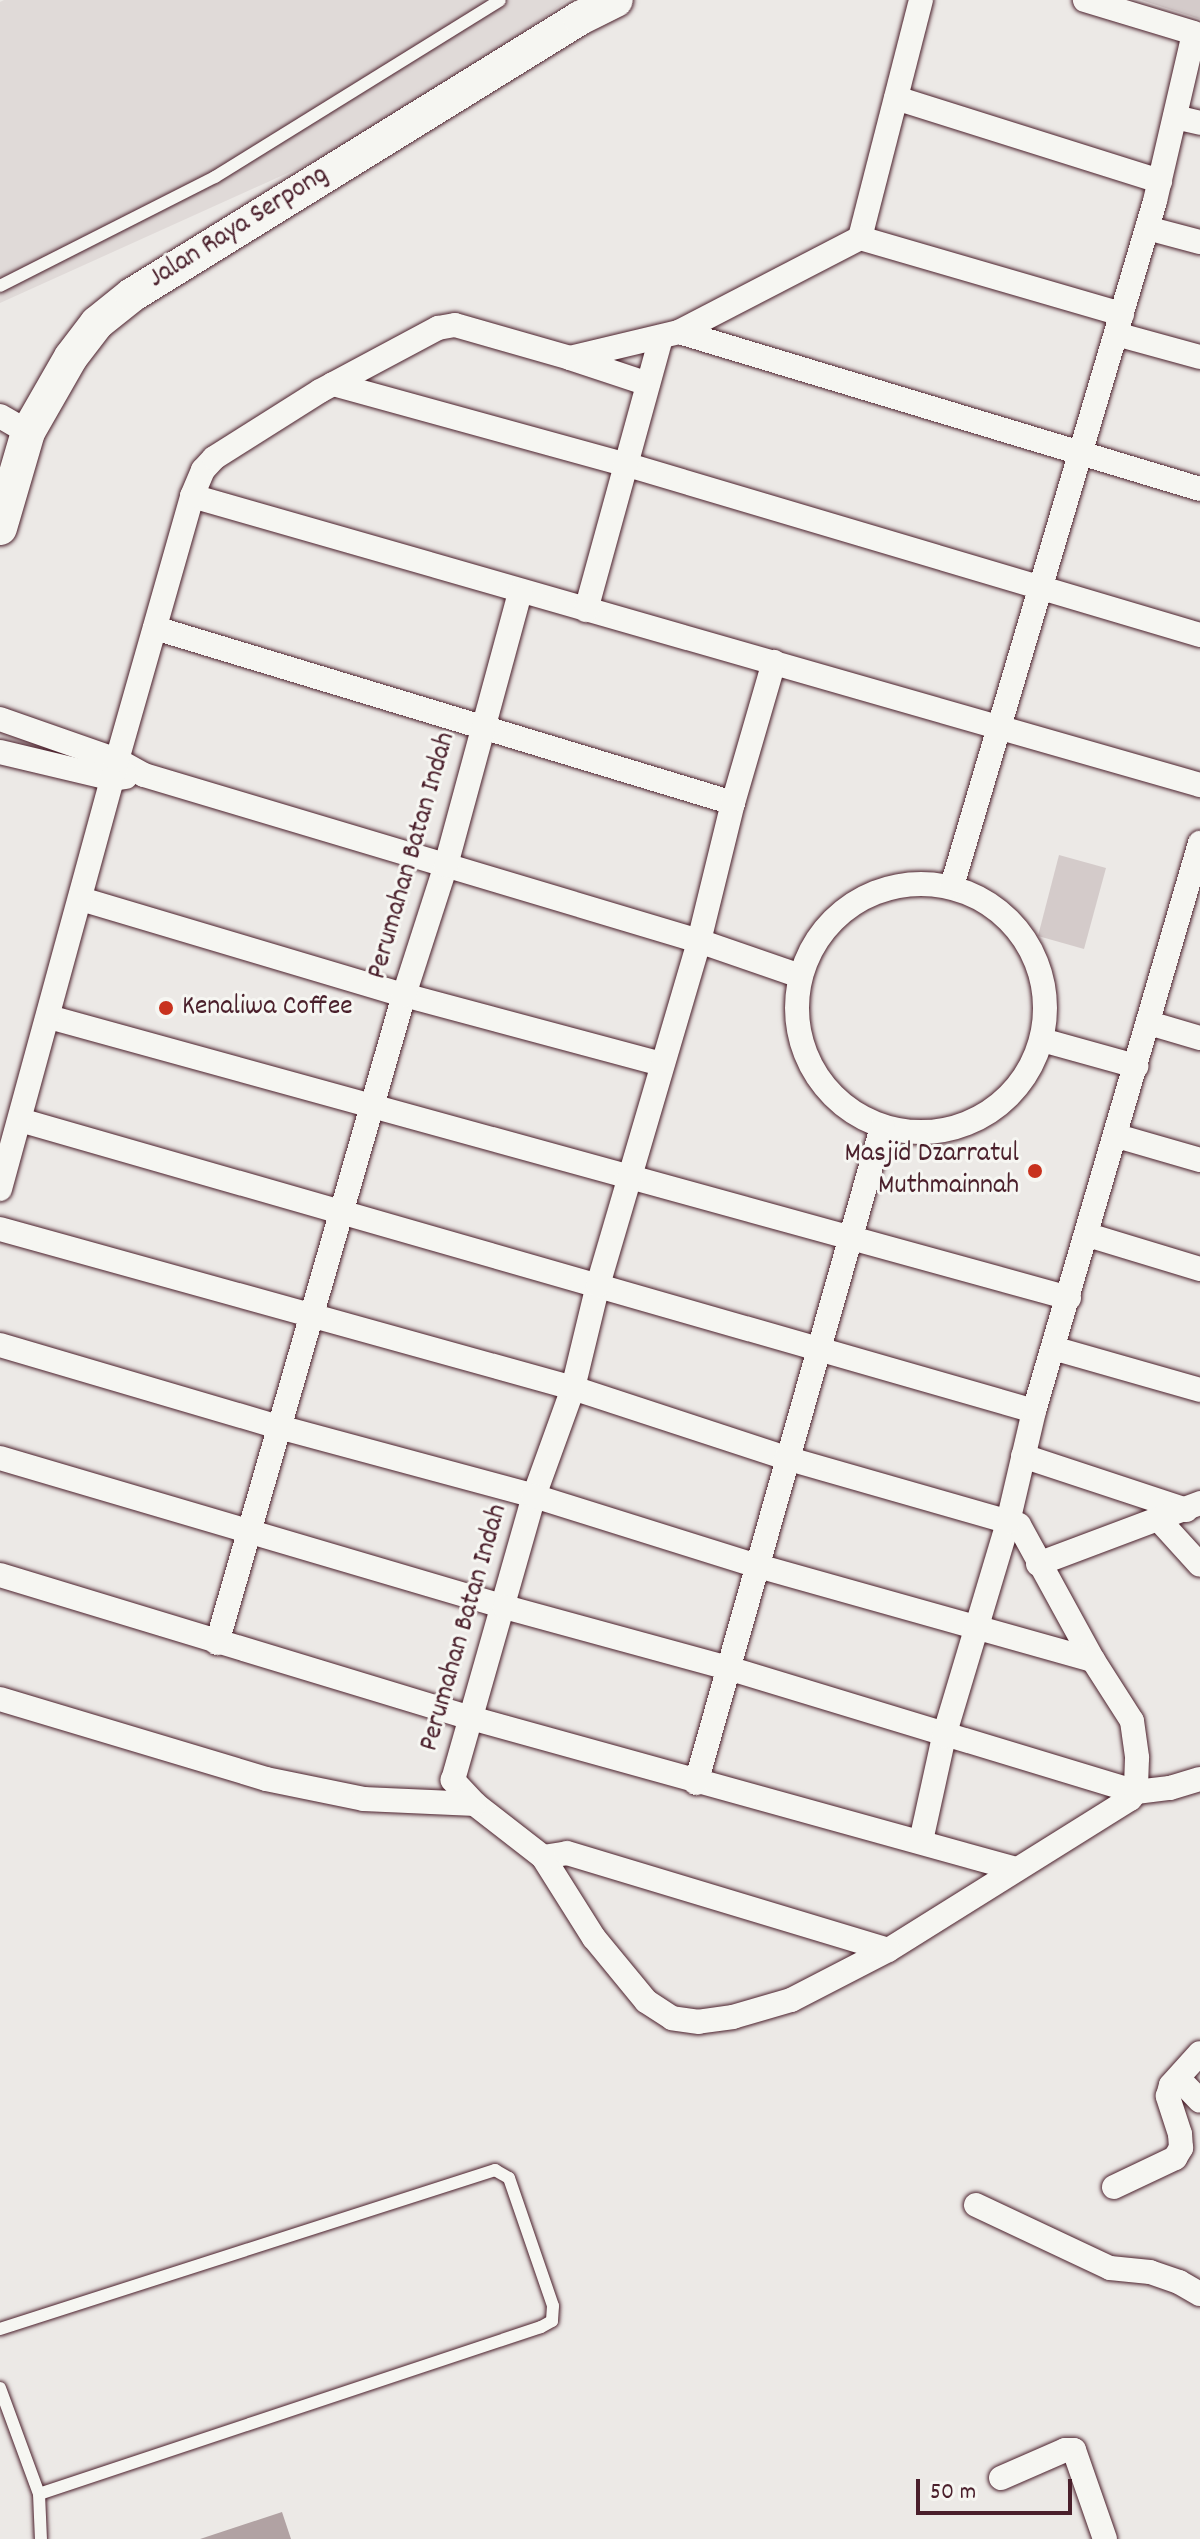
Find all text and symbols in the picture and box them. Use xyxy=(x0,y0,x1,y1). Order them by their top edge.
street label: Jalan Raya Serpong xyxy=(143,159,335,297)
street label: Perumahan Batan Indah xyxy=(362,729,464,983)
place label: Kenaliwa Coffee xyxy=(182,991,353,1025)
marker: Kenaliwa Coffee xyxy=(157,999,175,1017)
place label: Masjid Dzarratul Muthmainnah xyxy=(844,1138,1019,1204)
marker: Masjid Dzarratul Muthmainnah xyxy=(1026,1162,1044,1180)
street label: Perumahan Batan Indah xyxy=(414,1501,516,1755)
scale bar xyxy=(920,2463,1076,2513)
text: 50 m xyxy=(930,2476,976,2510)

